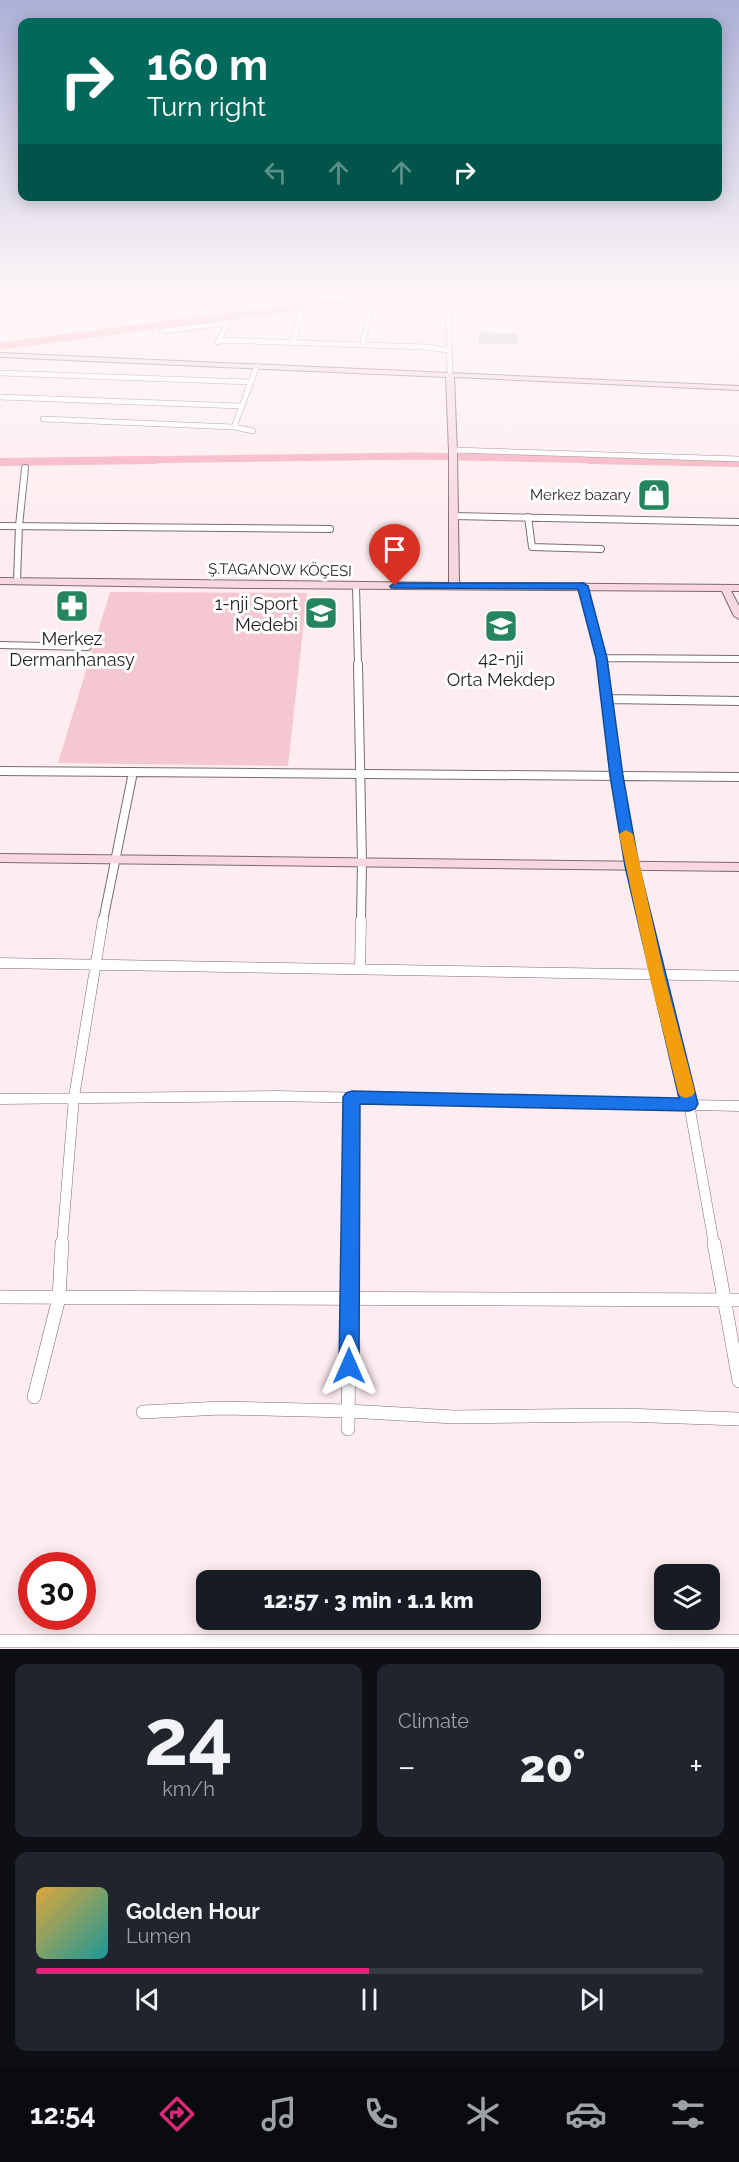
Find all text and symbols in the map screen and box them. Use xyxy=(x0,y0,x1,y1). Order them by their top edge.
text: 160 m xyxy=(147,41,268,90)
icon: right xyxy=(48,42,126,120)
text: Turn right xyxy=(147,91,266,122)
icon: left xyxy=(259,156,292,189)
icon: ahead xyxy=(322,156,355,189)
icon: ahead xyxy=(385,156,418,189)
icon: right xyxy=(448,156,481,189)
shop icon: Merkez bazary xyxy=(636,477,672,513)
place label: Merkez bazary xyxy=(530,486,631,504)
pin xyxy=(369,524,420,586)
icon: arrive xyxy=(378,533,411,566)
street label: Ş.TAGANOW KÖÇESI xyxy=(208,559,352,580)
pharmacy icon: Merkez Dermanhanasy xyxy=(54,588,90,624)
place label: 1-nji Sport Medebi xyxy=(215,593,298,635)
school or university icon: 1-nji Sport Medebi xyxy=(303,595,339,631)
school or university icon: 42-nji Orta Mekdep xyxy=(483,608,519,644)
place label: Merkez Dermanhanasy xyxy=(9,628,135,670)
place label: 42-nji Orta Mekdep xyxy=(447,648,555,690)
position arrow xyxy=(317,1334,381,1398)
speed limit sign: 30 xyxy=(18,1552,96,1630)
map controls xyxy=(654,1564,720,1630)
button: layers xyxy=(654,1564,720,1630)
text: 12:57 · 3 min · 1.1 km xyxy=(263,1587,474,1613)
text: 24 xyxy=(144,1692,233,1783)
text: Climate xyxy=(398,1709,469,1733)
text: 20° xyxy=(519,1740,586,1793)
text: − xyxy=(398,1747,416,1786)
text: + xyxy=(689,1747,703,1786)
text: km/h xyxy=(162,1777,215,1801)
text: Golden Hour xyxy=(126,1898,260,1924)
text: Lumen xyxy=(126,1924,191,1948)
icon: previous xyxy=(131,1983,164,2016)
icon: pause xyxy=(353,1983,386,2016)
icon: next xyxy=(575,1983,608,2016)
icon: directions xyxy=(156,2093,198,2135)
icon: music xyxy=(258,2093,300,2135)
icon: phone xyxy=(360,2093,402,2135)
icon: climate xyxy=(462,2093,504,2135)
icon: car xyxy=(565,2093,607,2135)
icon: filters xyxy=(667,2093,709,2135)
text: 12:54 xyxy=(30,2099,96,2130)

